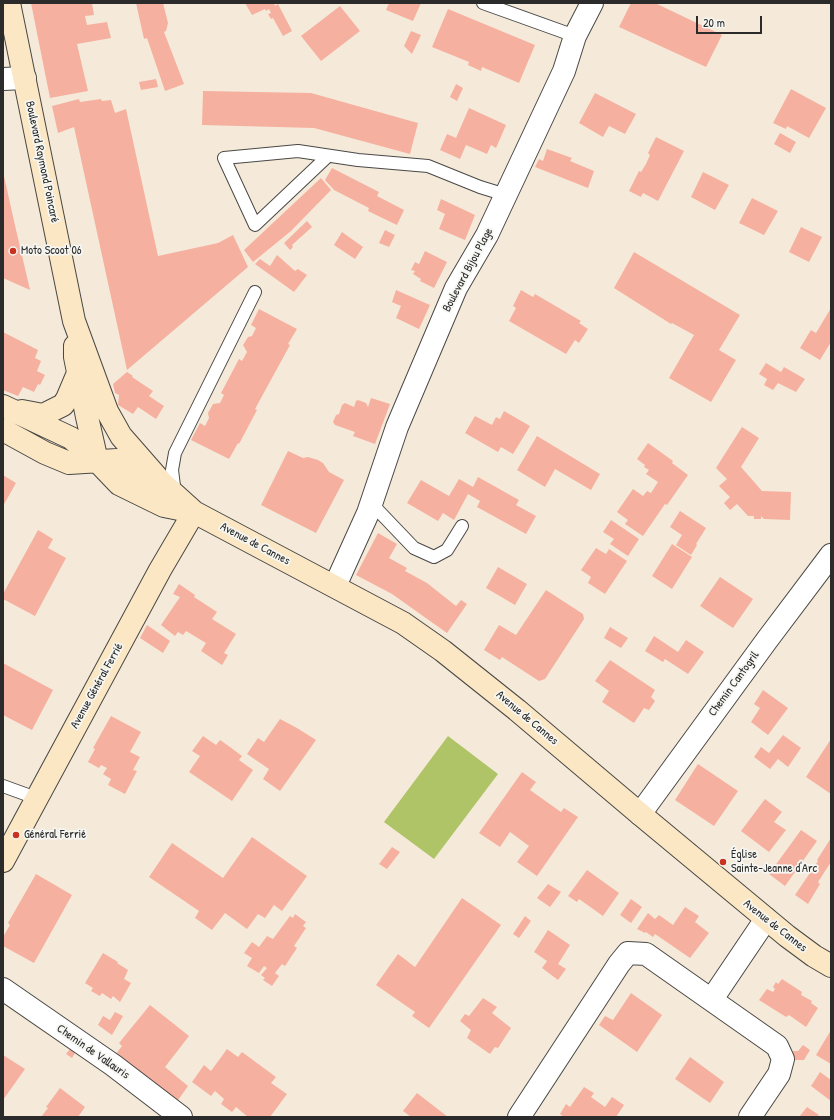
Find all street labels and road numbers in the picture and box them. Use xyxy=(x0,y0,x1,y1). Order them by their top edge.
street label: Boulevard Raymond Poincaré xyxy=(22,100,62,224)
street label: Boulevard Bijou Plage xyxy=(440,226,496,314)
street label: Avenue de Cannes xyxy=(218,520,292,568)
street label: Avenue Général Ferrié xyxy=(68,641,126,731)
street label: Chemin Cantogril xyxy=(706,649,762,719)
street label: Avenue de Cannes xyxy=(493,688,561,748)
street label: Avenue de Cannes xyxy=(740,897,810,955)
street label: Chemin de Vallauris xyxy=(54,1022,132,1082)

